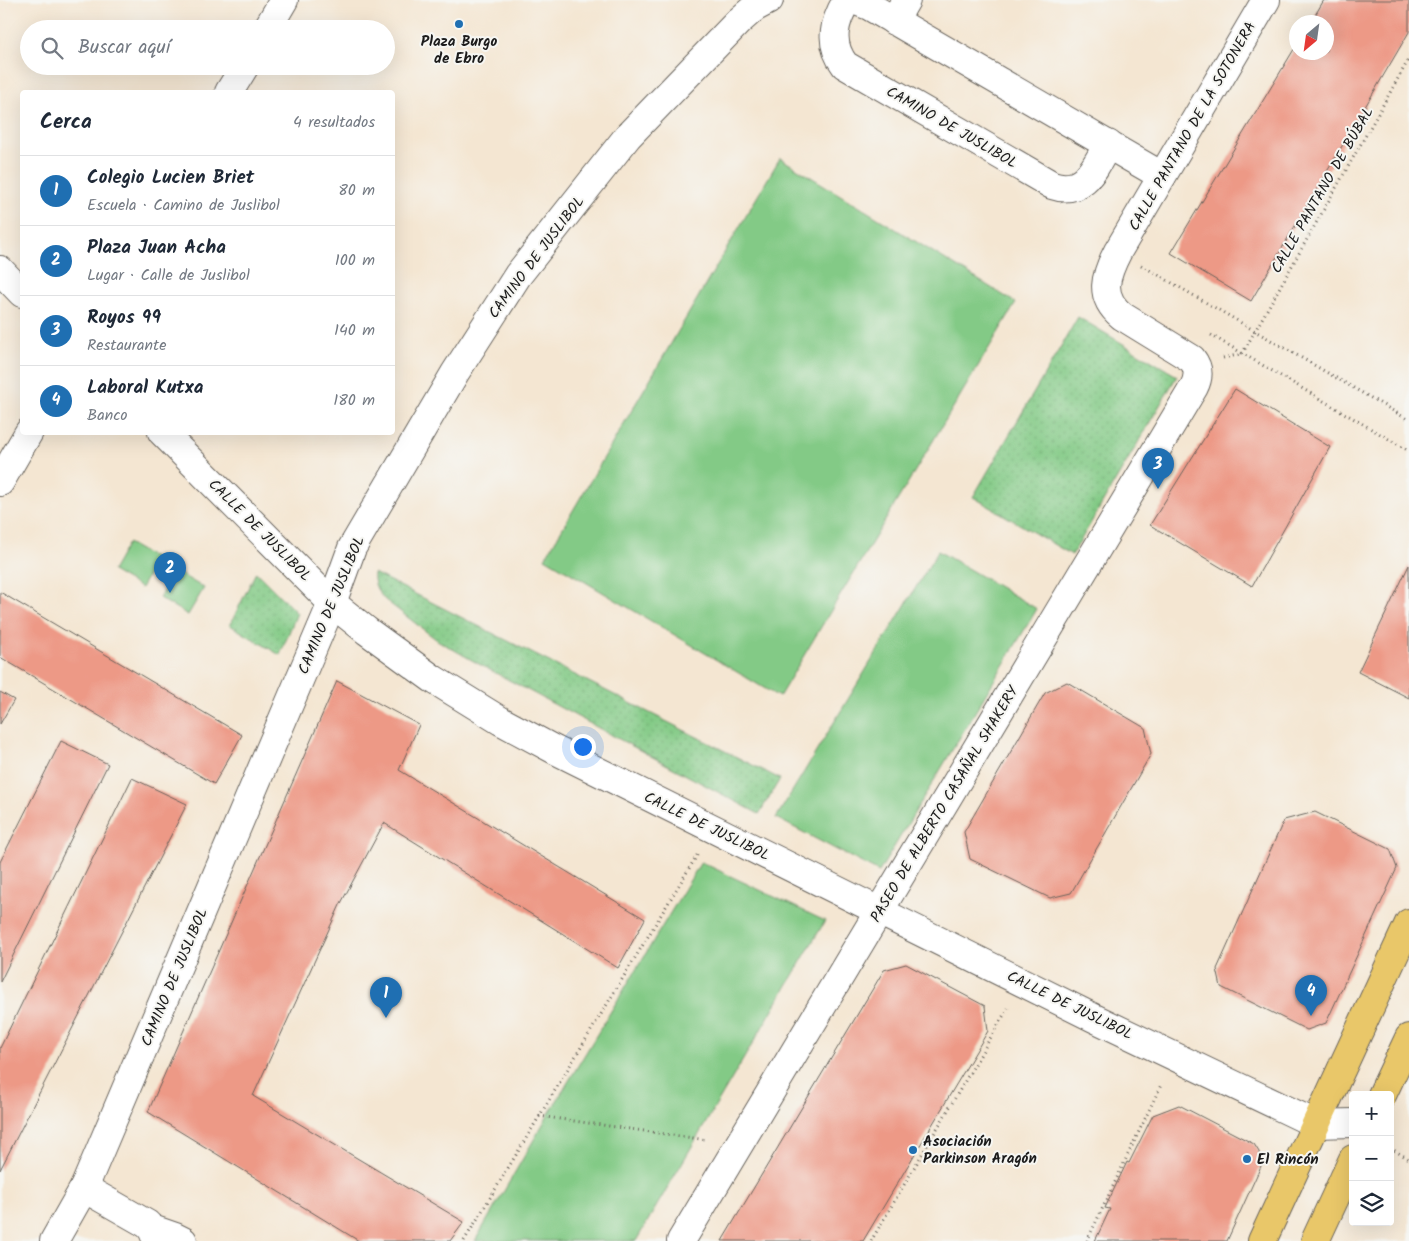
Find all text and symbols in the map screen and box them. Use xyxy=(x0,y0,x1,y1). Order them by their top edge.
north arrow xyxy=(1289,15,1334,60)
street label: CALLE PANTANO DE LA SOTONERA xyxy=(1123,17,1263,236)
marker: Plaza Burgo de Ebro xyxy=(453,18,465,30)
search box xyxy=(20,20,395,75)
place label: Plaza Burgo de Ebro xyxy=(421,30,497,71)
text: Buscar aquí xyxy=(78,33,170,63)
icon: search xyxy=(38,34,66,62)
street label: CAMINO DE JUSLIBOL xyxy=(881,80,1022,175)
street label: CALLE PANTANO DE BÚBAL xyxy=(1265,103,1381,278)
text: Cerca xyxy=(40,106,92,139)
text: 4 resultados xyxy=(293,110,375,135)
text: Colegio Lucien Briet xyxy=(87,163,254,193)
text: 1 xyxy=(54,178,58,203)
text: 80 m xyxy=(338,178,375,203)
street label: CAMINO DE JUSLIBOL xyxy=(483,191,591,324)
text: Escuela · Camino de Juslibol xyxy=(87,193,280,218)
text: Plaza Juan Acha xyxy=(87,233,226,263)
text: 2 xyxy=(51,248,61,273)
text: 100 m xyxy=(335,248,375,273)
text: Lugar · Calle de Juslibol xyxy=(87,263,250,288)
text: Royos 99 xyxy=(87,303,161,333)
text: 3 xyxy=(52,318,60,343)
text: 140 m xyxy=(334,318,375,343)
text: Restaurante xyxy=(87,333,166,358)
text: Laboral Kutxa xyxy=(87,373,203,403)
text: 4 xyxy=(52,388,60,413)
text: 180 m xyxy=(333,388,375,413)
text: Banco xyxy=(87,403,128,428)
pin: 3 xyxy=(1142,448,1174,489)
street label: CALLE DE JUSLIBOL xyxy=(202,474,316,588)
street label: CAMINO DE JUSLIBOL xyxy=(292,533,372,678)
pin: 2 xyxy=(154,552,186,593)
street label: PASEO DE ALBERTO CASAÑAL SHAKERY xyxy=(864,681,1026,927)
your location xyxy=(570,734,596,760)
street label: CALLE DE JUSLIBOL xyxy=(640,786,774,868)
street label: CAMINO DE JUSLIBOL xyxy=(135,905,215,1050)
street label: CALLE DE JUSLIBOL xyxy=(1003,965,1137,1047)
pin: 4 xyxy=(1295,975,1327,1016)
pin: 1 xyxy=(370,977,402,1018)
map controls xyxy=(1349,1091,1394,1226)
button: + xyxy=(1349,1091,1394,1136)
place label: Asociación Parkinson Aragón xyxy=(923,1130,1037,1171)
button: − xyxy=(1349,1136,1394,1181)
marker: Asociación Parkinson Aragón xyxy=(907,1144,919,1156)
place label: El Rincón xyxy=(1257,1148,1319,1172)
marker: El Rincón xyxy=(1241,1153,1253,1165)
button: layers xyxy=(1349,1181,1394,1226)

